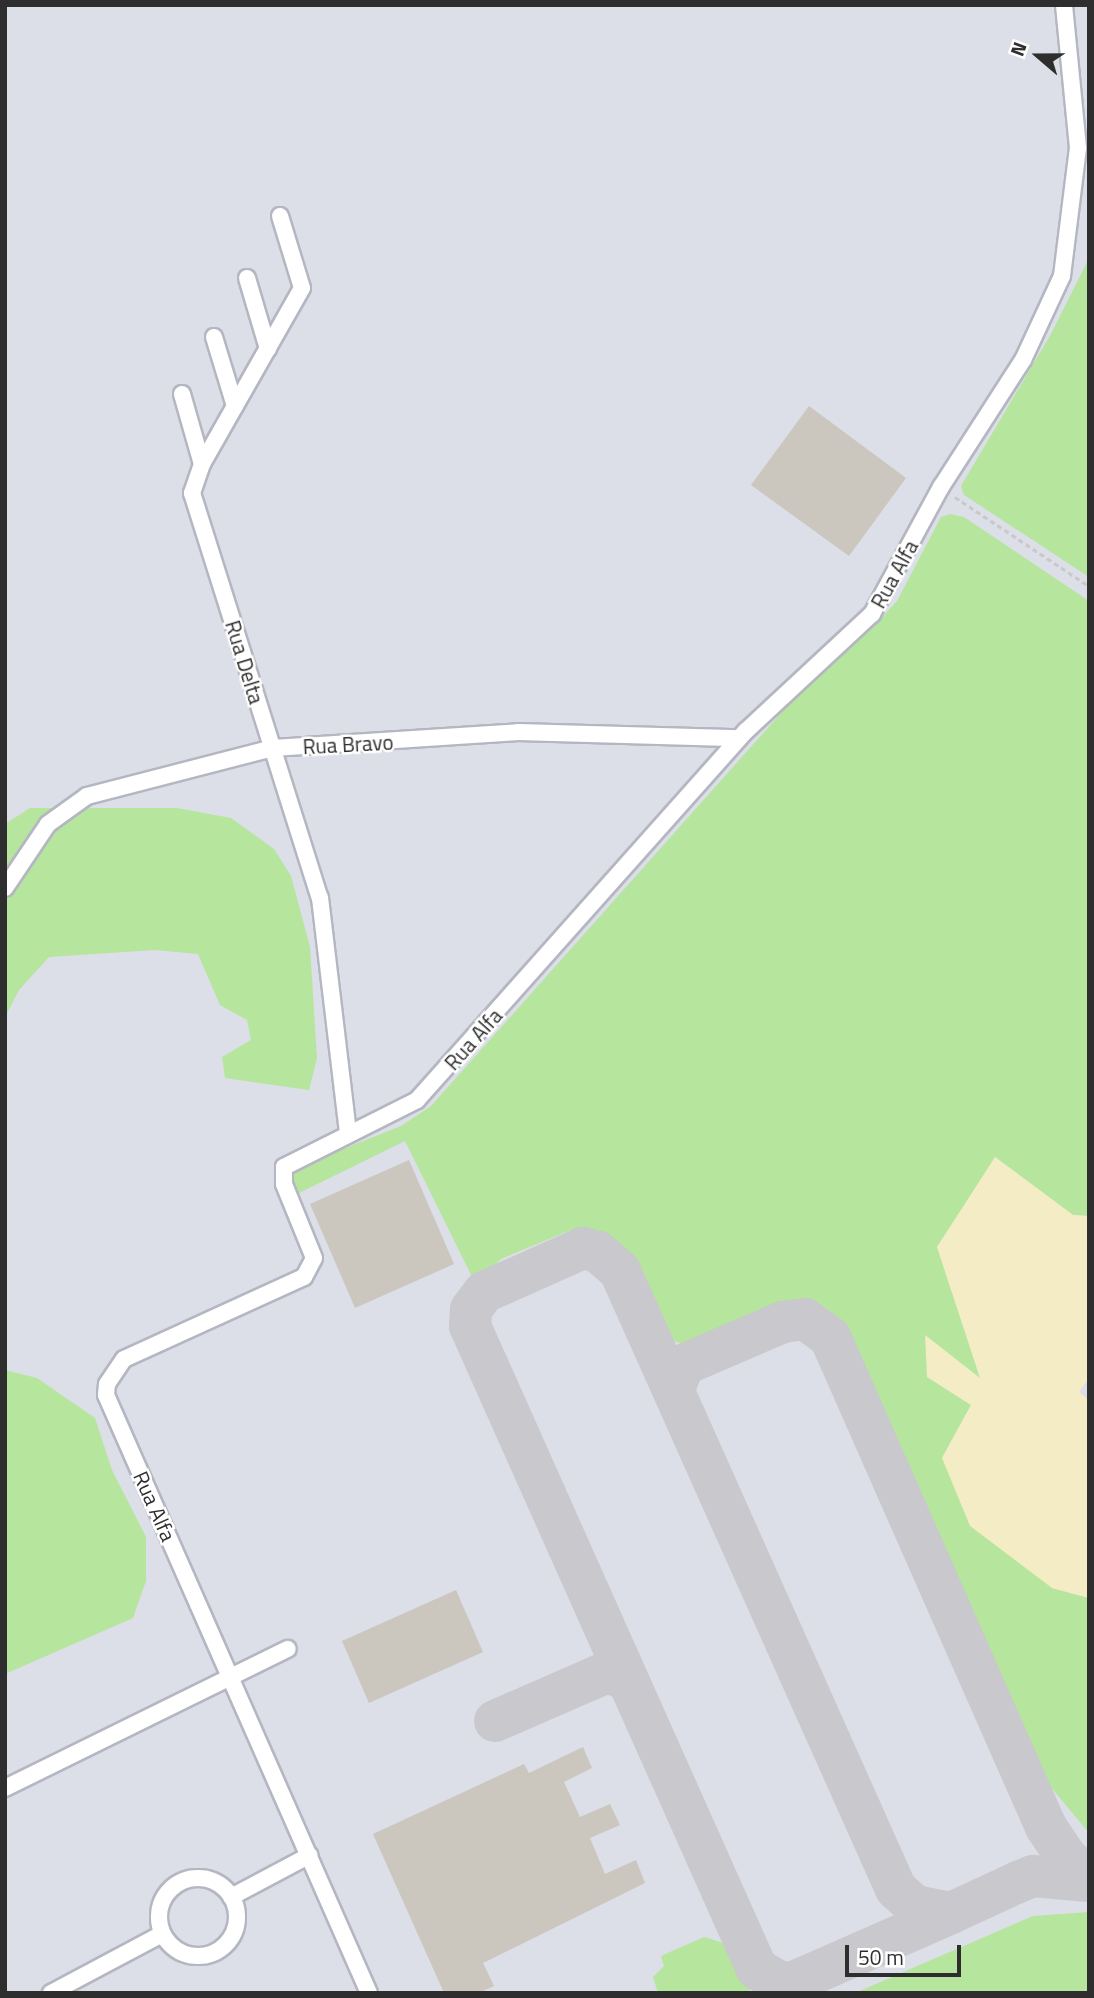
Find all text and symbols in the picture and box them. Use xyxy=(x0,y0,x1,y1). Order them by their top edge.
north arrow xyxy=(1003,21,1073,91)
text: N xyxy=(1002,38,1034,60)
street label: Rua Alfa xyxy=(865,536,923,612)
street label: Rua Delta xyxy=(220,617,270,707)
street label: Rua Bravo xyxy=(302,729,394,759)
street label: Rua Alfa xyxy=(439,1003,507,1075)
street label: Rua Alfa xyxy=(128,1467,182,1545)
scale bar xyxy=(849,1932,964,1976)
text: 50 m xyxy=(858,1941,904,1973)

